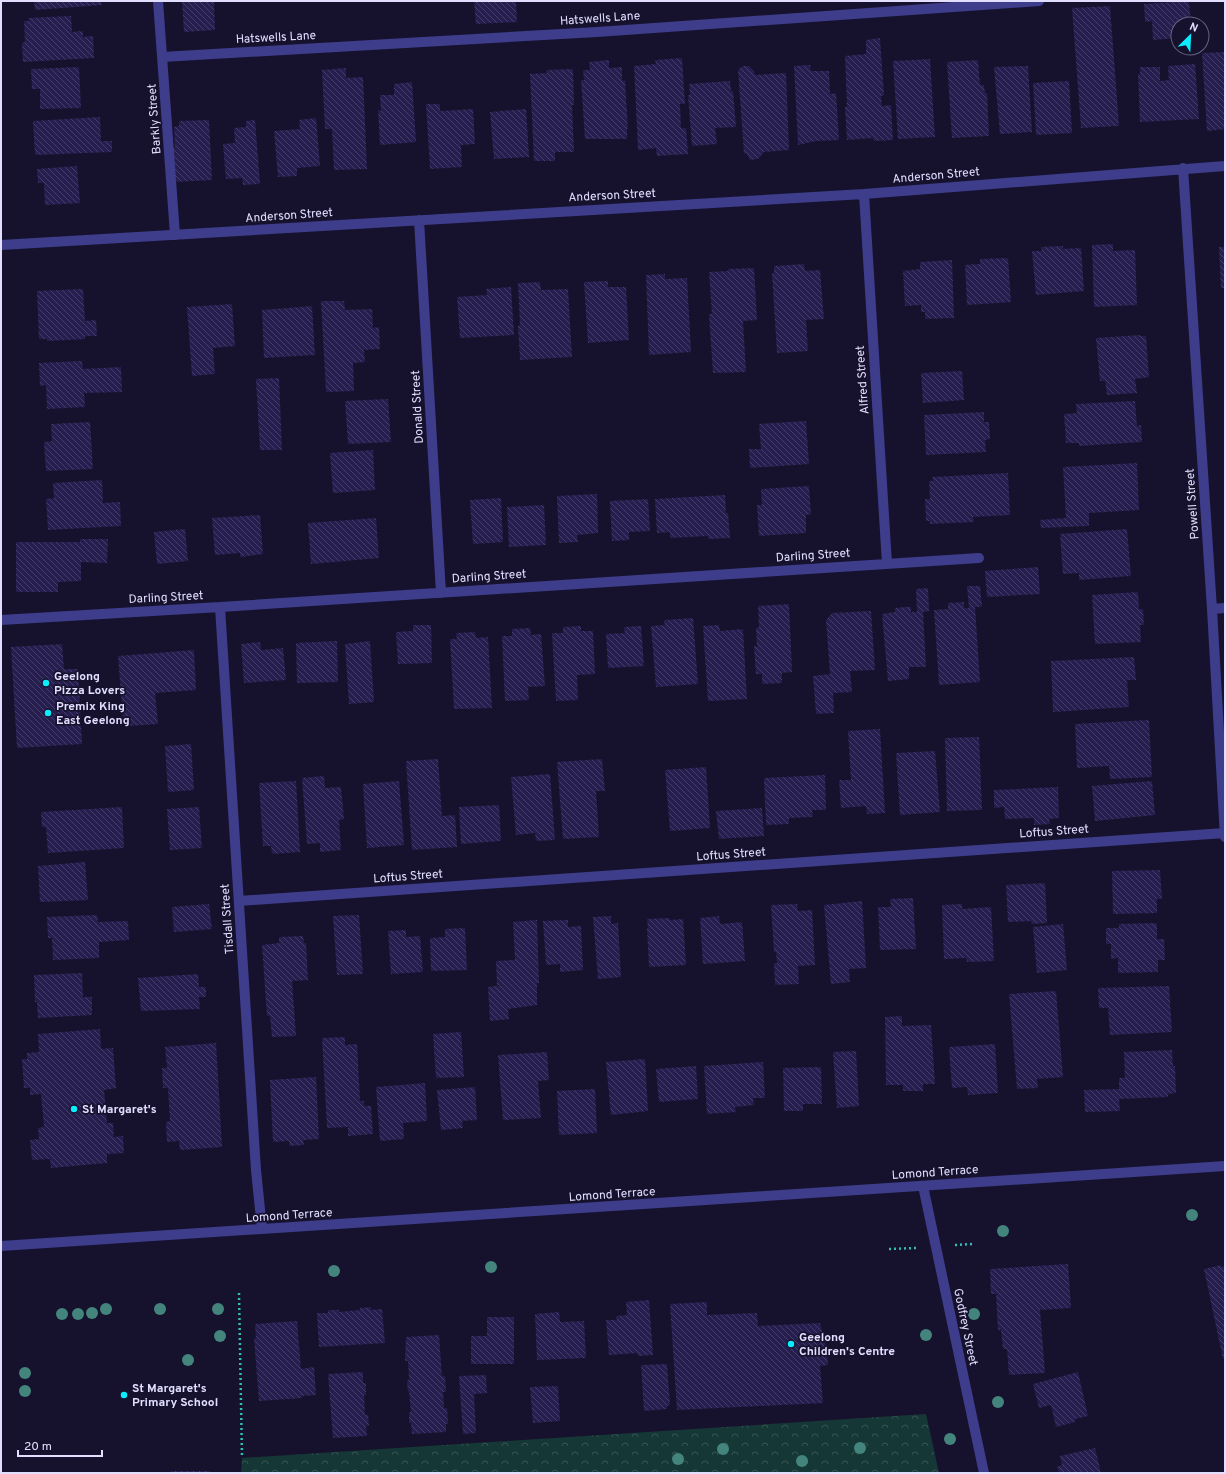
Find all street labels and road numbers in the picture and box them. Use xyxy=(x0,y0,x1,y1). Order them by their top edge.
street label: Hatswells Lane xyxy=(559,8,641,30)
street label: Hatswells Lane xyxy=(236,28,317,48)
street label: Barkly Street xyxy=(145,83,165,155)
street label: Anderson Street xyxy=(892,164,980,188)
street label: Anderson Street xyxy=(568,186,656,206)
street label: Anderson Street xyxy=(245,205,333,227)
street label: Alfred Street xyxy=(853,345,873,415)
street label: Donald Street xyxy=(408,370,428,444)
street label: Powell Street xyxy=(1183,468,1203,540)
street label: Darling Street xyxy=(775,545,851,567)
street label: Darling Street xyxy=(451,566,527,588)
street label: Darling Street xyxy=(128,588,204,608)
street label: Loftus Street xyxy=(1019,822,1089,842)
street label: Loftus Street xyxy=(696,845,766,865)
street label: Loftus Street xyxy=(373,867,443,887)
street label: Tisdall Street xyxy=(218,883,238,955)
street label: Lomond Terrace xyxy=(891,1162,979,1184)
street label: Lomond Terrace xyxy=(568,1184,656,1206)
street label: Lomond Terrace xyxy=(245,1205,333,1227)
street label: Godfrey Street xyxy=(949,1287,981,1367)

